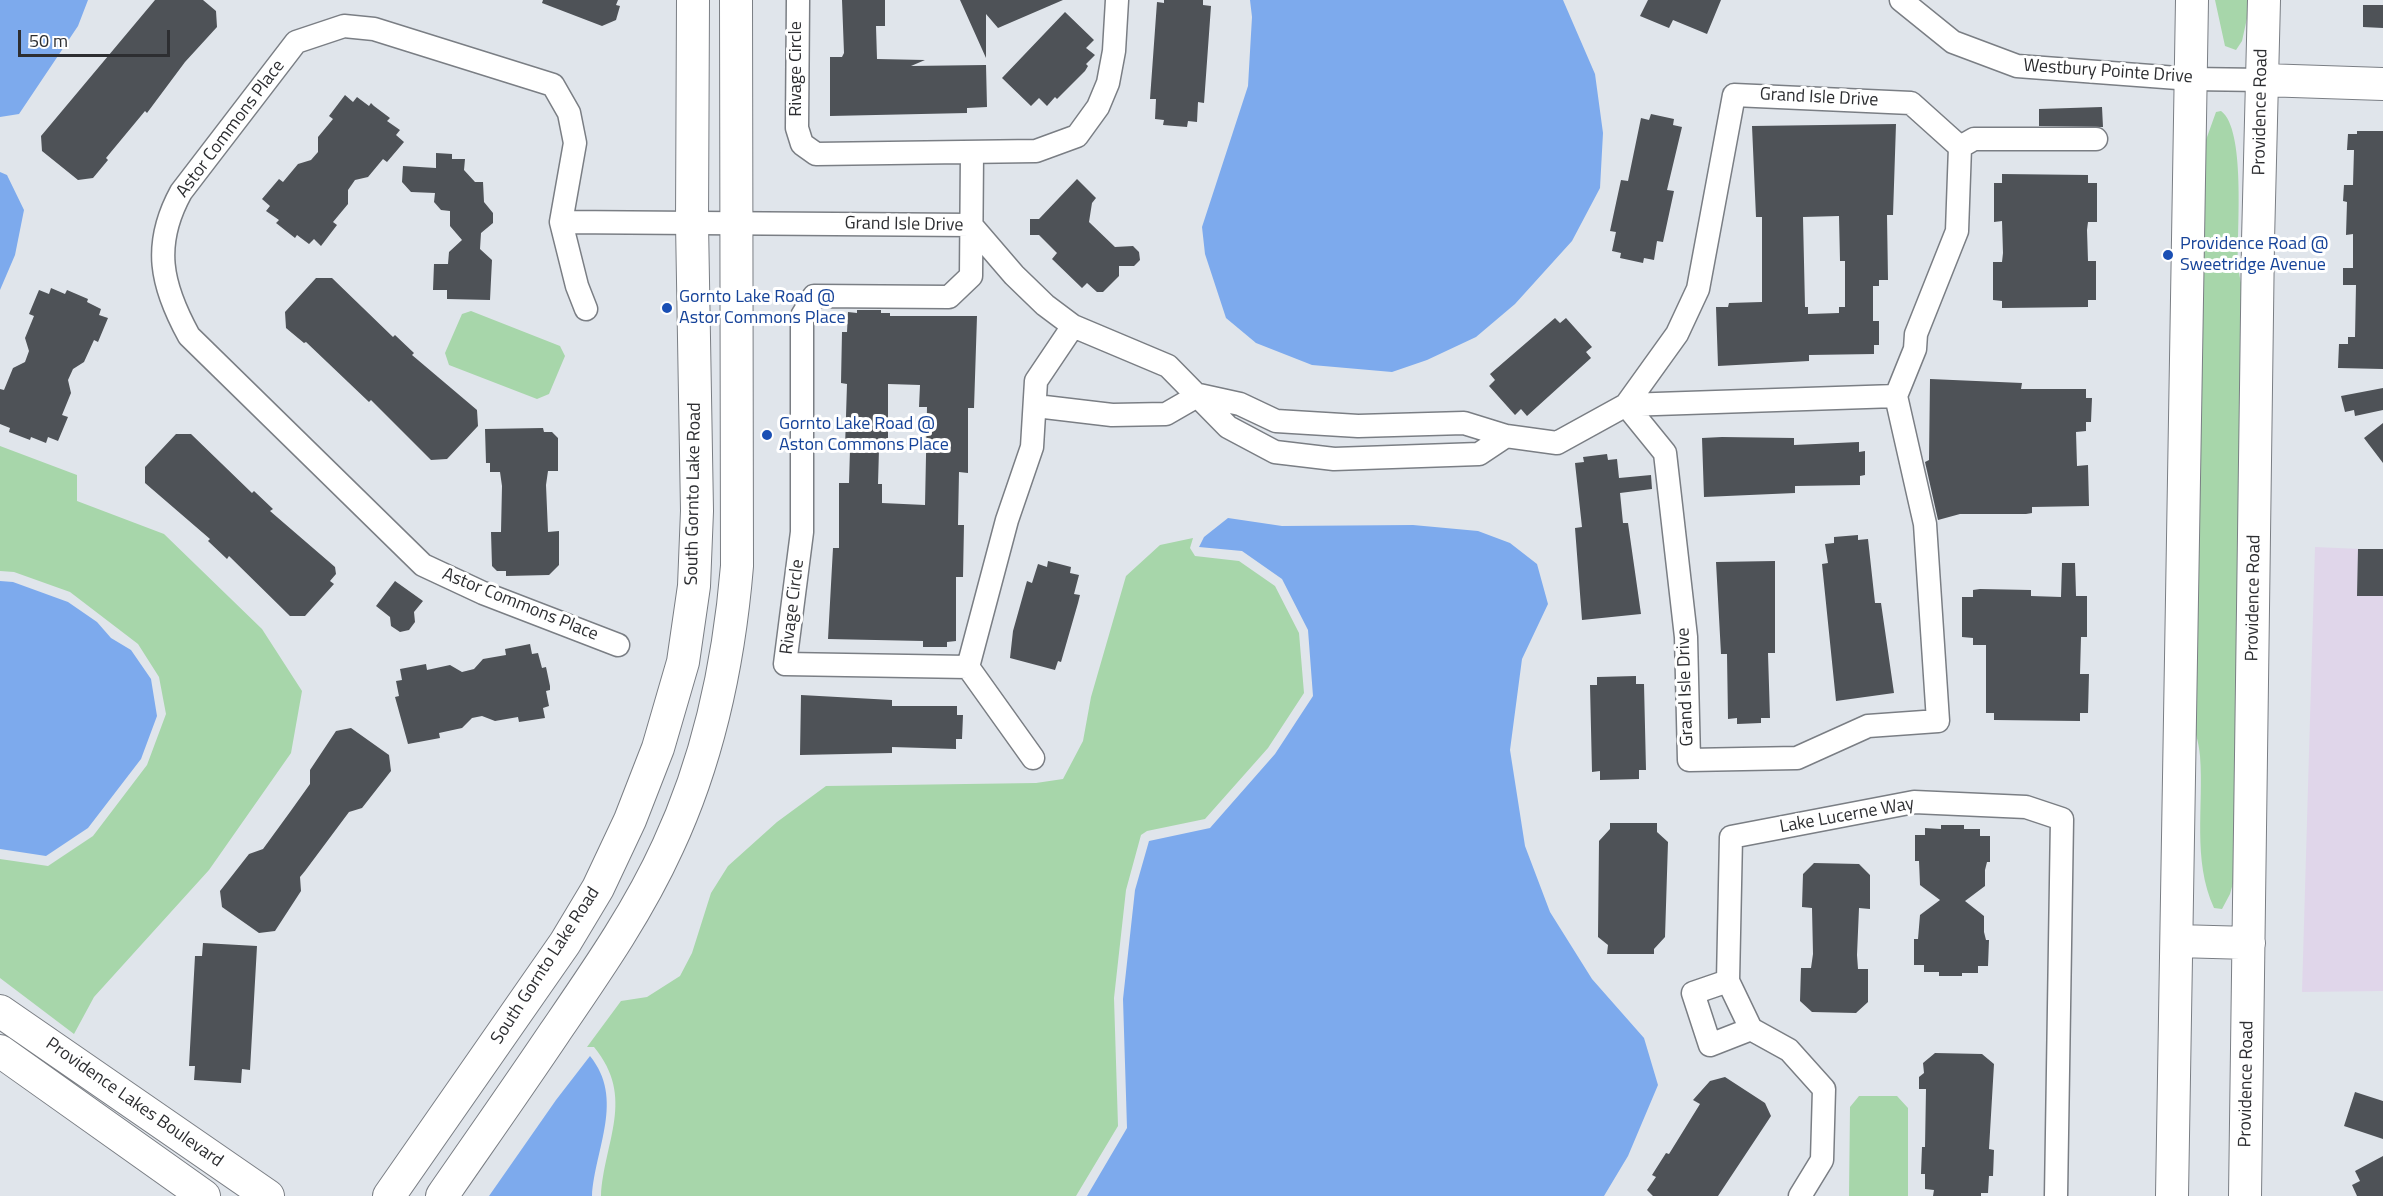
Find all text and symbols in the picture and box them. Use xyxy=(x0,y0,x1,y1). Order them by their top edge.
scale bar xyxy=(21,18,172,56)
street label: Rivage Circle xyxy=(786,21,808,117)
text: 50 m xyxy=(29,27,68,54)
street label: Providence Road xyxy=(2249,48,2273,176)
street label: Westbury Pointe Drive xyxy=(2023,55,2193,89)
street label: Astor Commons Place xyxy=(172,56,290,202)
street label: Grand Isle Drive xyxy=(1759,84,1879,112)
street label: Grand Isle Drive xyxy=(844,213,964,237)
place label: Providence Road @ Sweetridge Avenue xyxy=(2180,234,2328,276)
marker: Providence Road @ Sweetridge Avenue xyxy=(2161,248,2175,262)
place label: Gornto Lake Road @ Astor Commons Place xyxy=(679,287,845,330)
marker: Gornto Lake Road @ Astor Commons Place xyxy=(660,301,674,315)
street label: South Gornto Lake Road xyxy=(682,402,706,586)
place label: Gornto Lake Road @ Aston Commons Place xyxy=(779,414,949,456)
marker: Gornto Lake Road @ Aston Commons Place xyxy=(760,428,774,442)
street label: Providence Road xyxy=(2242,534,2266,662)
street label: Rivage Circle xyxy=(776,558,810,656)
street label: Astor Commons Place xyxy=(439,564,601,646)
street label: Grand Isle Drive xyxy=(1673,627,1699,747)
street label: Lake Lucerne Way xyxy=(1778,794,1916,838)
street label: South Gornto Lake Road xyxy=(487,883,605,1049)
street label: Providence Road xyxy=(2235,1020,2259,1148)
street label: Providence Lakes Boulevard xyxy=(41,1034,227,1172)

